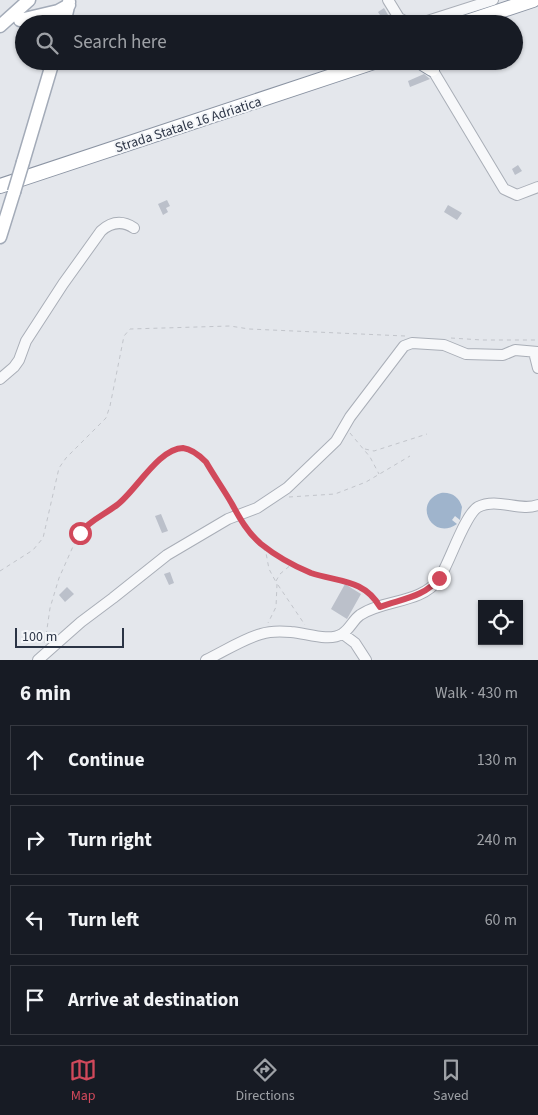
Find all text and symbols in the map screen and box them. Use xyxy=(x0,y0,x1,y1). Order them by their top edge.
search box xyxy=(15,15,523,70)
icon: search xyxy=(33,29,61,57)
text: Search here xyxy=(73,29,167,56)
street label: Strada Statale 16 Adriatica xyxy=(112,92,264,158)
route start xyxy=(69,522,92,545)
route end xyxy=(428,567,451,590)
map controls xyxy=(478,600,523,645)
button: locate xyxy=(478,600,523,645)
scale bar xyxy=(15,625,124,648)
text: 100 m xyxy=(22,627,57,647)
text: 6 min xyxy=(20,678,71,708)
text: Walk · 430 m xyxy=(435,682,518,704)
icon: ahead xyxy=(21,746,49,774)
text: Continue xyxy=(68,747,145,774)
text: 130 m xyxy=(477,749,517,771)
icon: right xyxy=(21,826,49,854)
text: Turn right xyxy=(68,827,152,854)
text: 240 m xyxy=(477,829,517,851)
icon: left xyxy=(21,906,49,934)
text: Turn left xyxy=(68,907,139,934)
text: 60 m xyxy=(485,909,517,931)
icon: arrive xyxy=(21,986,49,1014)
text: Arrive at destination xyxy=(68,987,239,1014)
tab: Map xyxy=(69,1056,97,1106)
tab: Directions xyxy=(235,1056,295,1106)
tab: Saved xyxy=(433,1056,469,1106)

